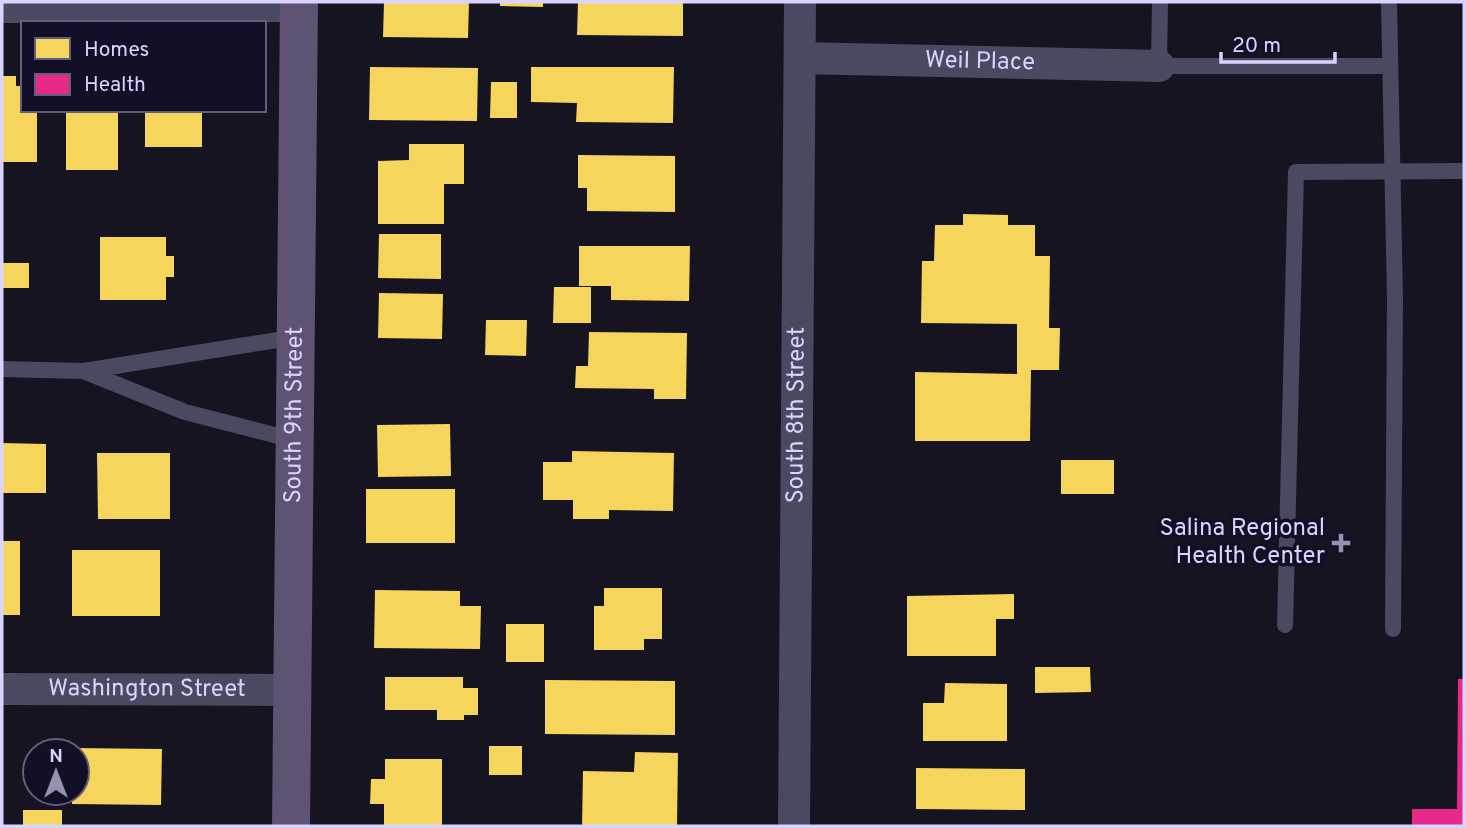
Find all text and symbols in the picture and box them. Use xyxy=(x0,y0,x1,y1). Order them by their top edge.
legend xyxy=(21,21,266,112)
scale bar xyxy=(1221,21,1335,65)
text: 20 m xyxy=(1232,33,1281,60)
text: Homes xyxy=(84,37,149,64)
street label: Weil Place xyxy=(925,46,1035,78)
text: Health xyxy=(84,72,146,99)
street label: South 9th Street xyxy=(279,326,311,504)
street label: South 8th Street xyxy=(781,327,813,503)
place label: Salina Regional Health Center xyxy=(1160,514,1325,572)
marker: Salina Regional Health Center xyxy=(1331,533,1351,553)
street label: Washington Street xyxy=(48,674,246,705)
north arrow xyxy=(21,737,91,807)
text: N xyxy=(49,745,63,769)

